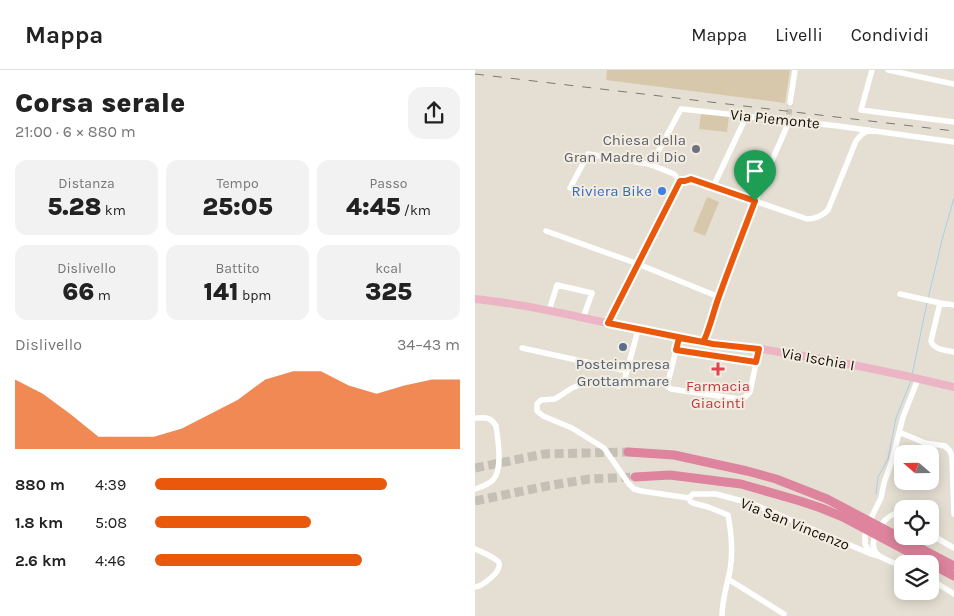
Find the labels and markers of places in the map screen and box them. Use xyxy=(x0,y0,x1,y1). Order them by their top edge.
place label: Chiesa della Gran Madre di Dio xyxy=(564,131,686,166)
marker: Chiesa della Gran Madre di Dio xyxy=(690,143,702,155)
pin xyxy=(734,150,776,201)
place label: Riviera Bike xyxy=(571,182,652,200)
marker: Riviera Bike xyxy=(656,185,668,197)
marker: Posteimpresa Grottammare xyxy=(617,341,629,353)
place label: Posteimpresa Grottammare xyxy=(576,355,670,390)
marker: Farmacia Giacinti xyxy=(712,363,724,375)
place label: Farmacia Giacinti xyxy=(686,377,750,412)

